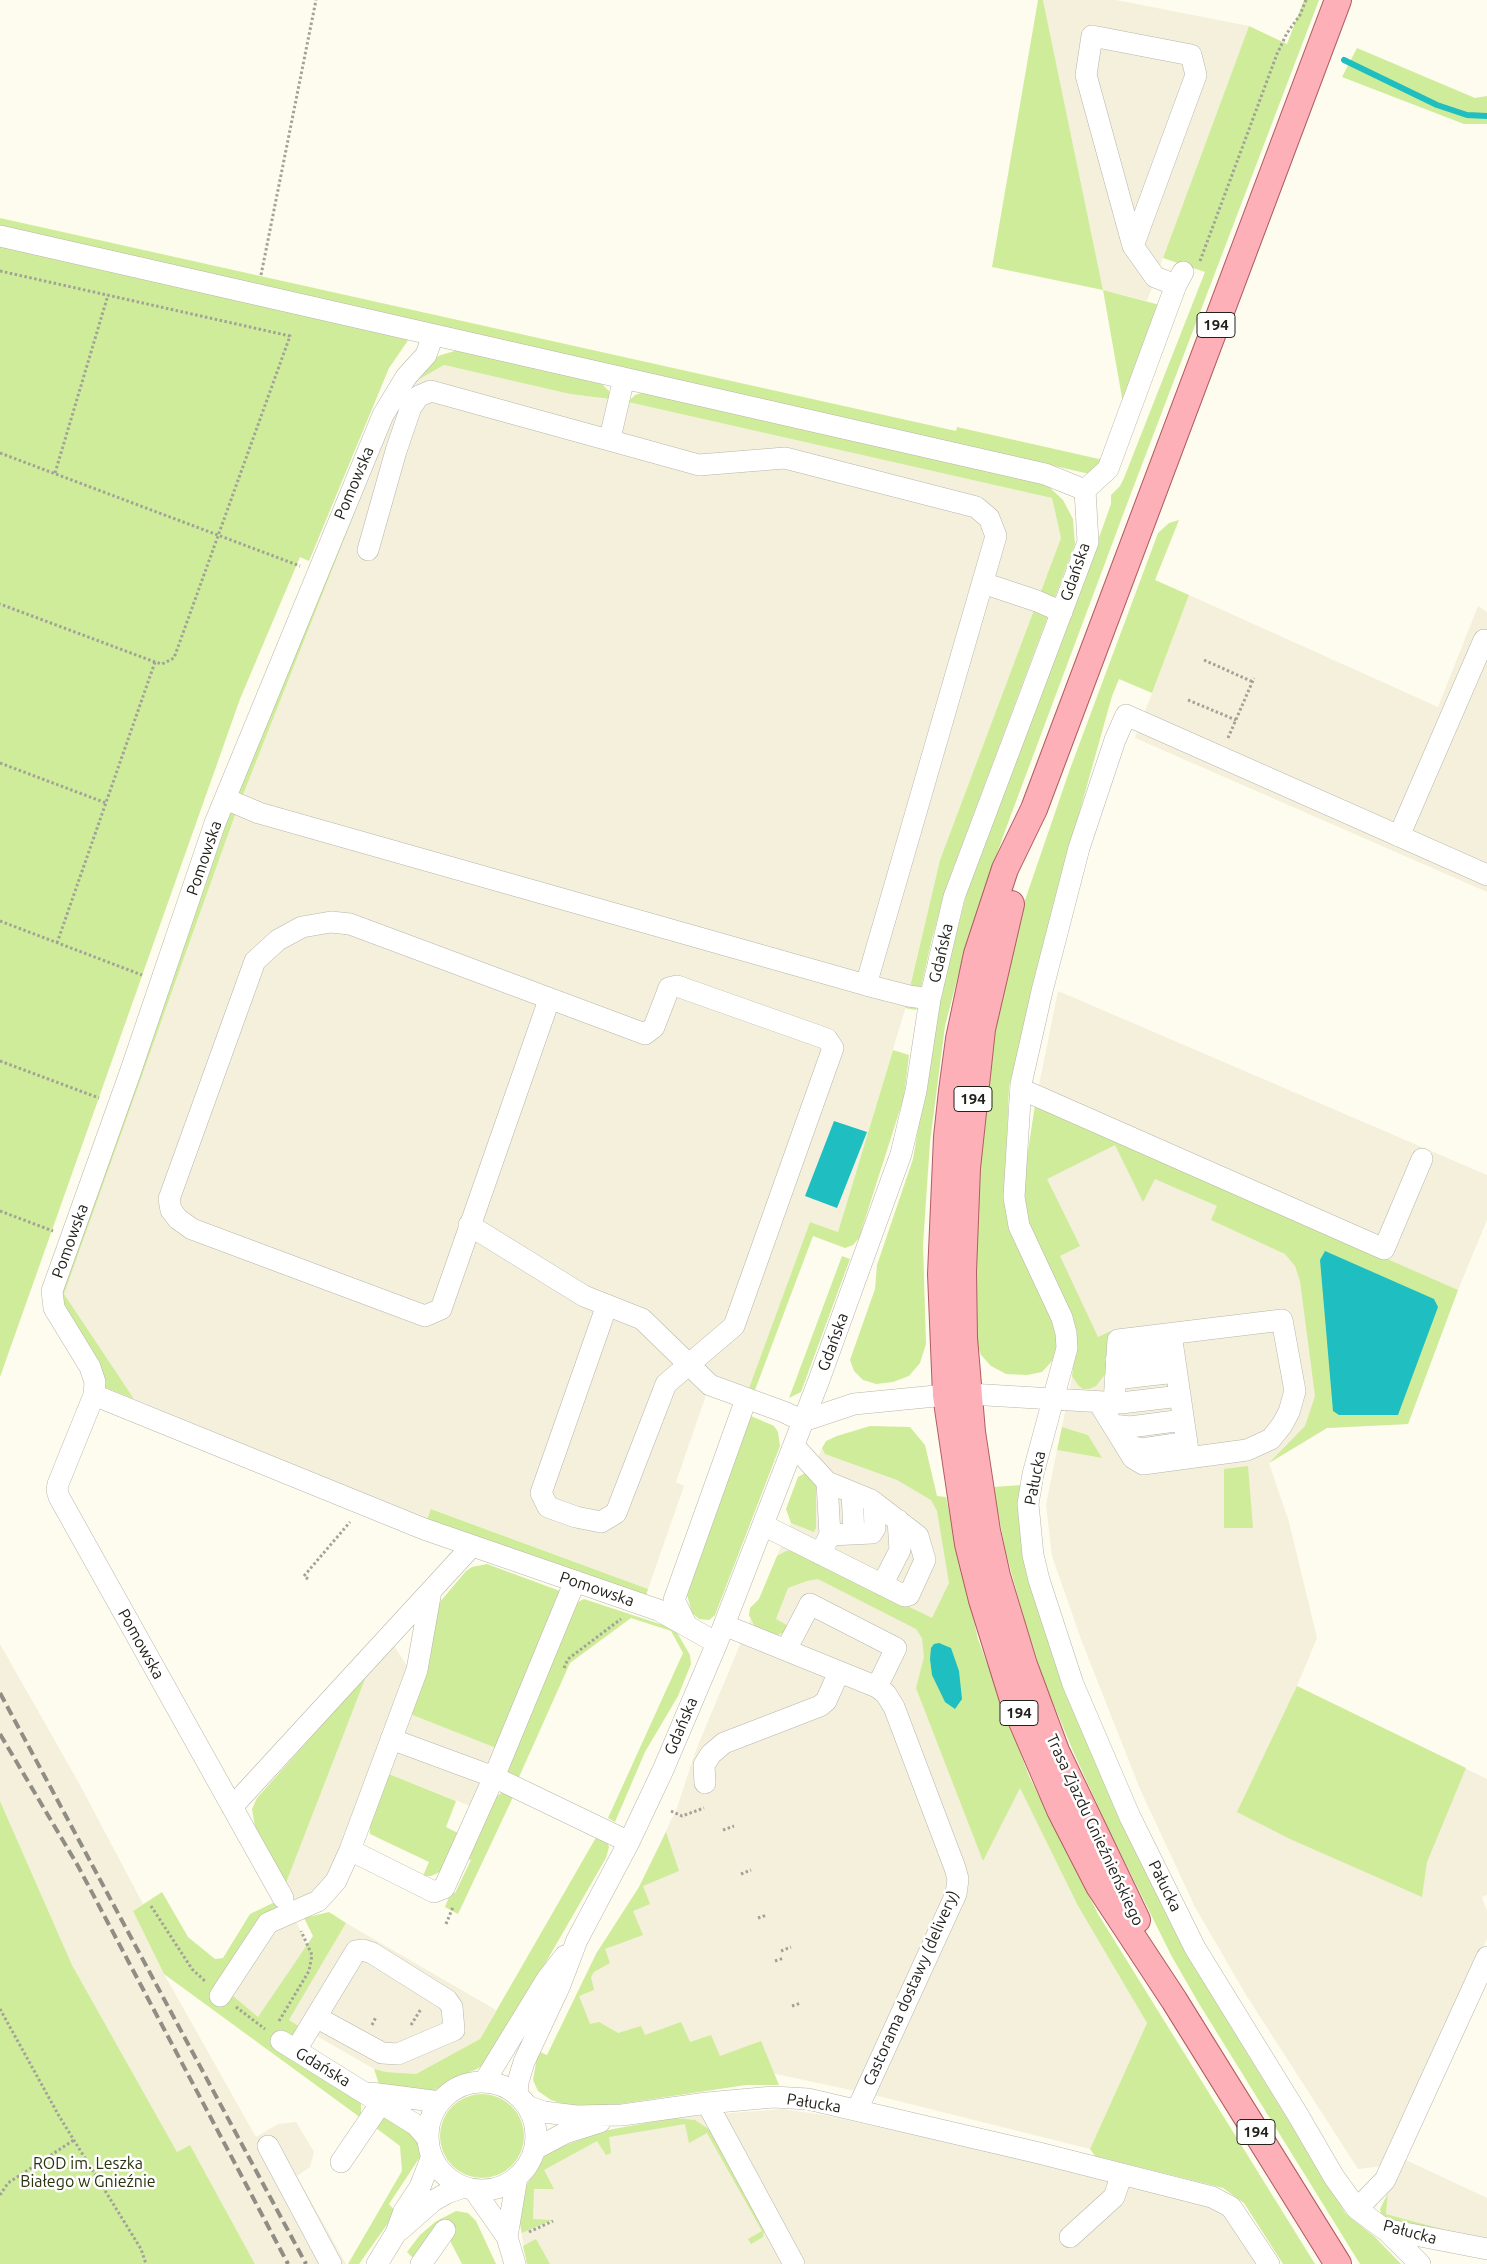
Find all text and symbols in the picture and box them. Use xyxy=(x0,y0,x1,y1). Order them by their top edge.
road number: 194 xyxy=(1197,312,1235,338)
street label: Pomowska xyxy=(330,444,378,522)
street label: Gdańska xyxy=(1056,540,1094,604)
street label: Pomowska xyxy=(182,818,226,898)
street label: Gdańska xyxy=(925,921,957,985)
road number: 194 xyxy=(954,1086,992,1112)
street label: Pomowska xyxy=(48,1201,92,1281)
street label: Gdańska xyxy=(814,1310,852,1374)
street label: Pałucka xyxy=(1020,1449,1050,1507)
street label: Pomowska xyxy=(557,1567,637,1611)
street label: Pomowska xyxy=(114,1605,168,1683)
street label: Gdańska xyxy=(660,1694,702,1758)
road number: 194 xyxy=(1000,1700,1038,1726)
street label: Trasa Zjazdu Gnieźnieńskiego xyxy=(1042,1731,1148,1929)
street label: Pałucka xyxy=(1144,1857,1186,1915)
street label: Castorama dostawy (delivery) xyxy=(859,1887,963,2089)
street label: Gdańska xyxy=(292,2043,354,2091)
street label: Pałucka xyxy=(785,2089,843,2117)
road number: 194 xyxy=(1237,2120,1275,2144)
park label: ROD im. Leszka Białego w Gnieźnie xyxy=(20,2154,156,2192)
street label: Pałucka xyxy=(1381,2216,1439,2248)

